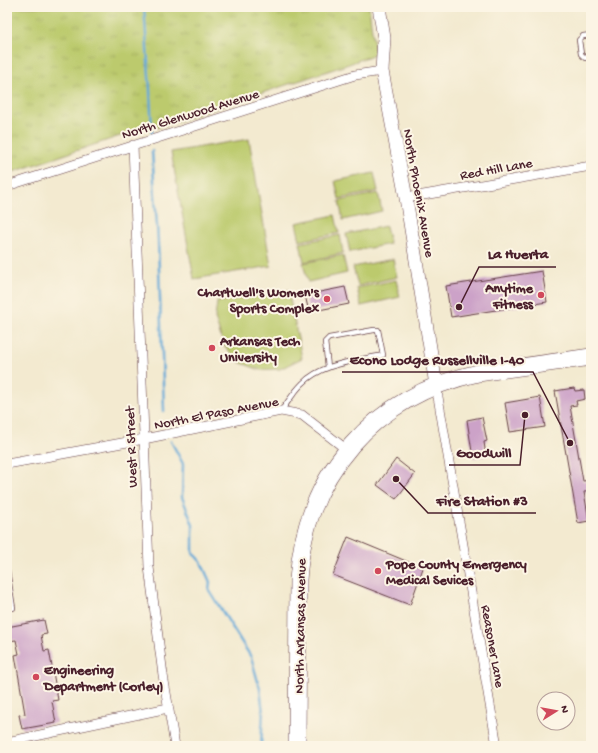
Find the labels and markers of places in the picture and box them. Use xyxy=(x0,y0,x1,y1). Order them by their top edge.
callout: La Huerta xyxy=(479,240,556,267)
place label: Anytime Fitness xyxy=(484,281,534,314)
place label: Chartwell's Women's Sports Complex xyxy=(196,285,320,318)
marker: Anytime Fitness xyxy=(536,290,546,300)
marker: Chartwell's Women's Sports Complex xyxy=(322,294,332,304)
place label: Arkansas Tech University xyxy=(219,334,301,367)
marker: Arkansas Tech University xyxy=(207,343,217,353)
callout: Econo Lodge Russellville I-40 xyxy=(342,345,533,372)
callout: Goodwill xyxy=(449,438,520,465)
callout: Fire Station #3 xyxy=(428,486,536,513)
place label: Pope County Emergency Medical Sevices xyxy=(385,557,527,590)
marker: Pope County Emergency Medical Sevices xyxy=(373,566,383,576)
place label: Engineering Department (Corley) xyxy=(42,663,164,696)
marker: Engineering Department (Corley) xyxy=(31,672,41,682)

